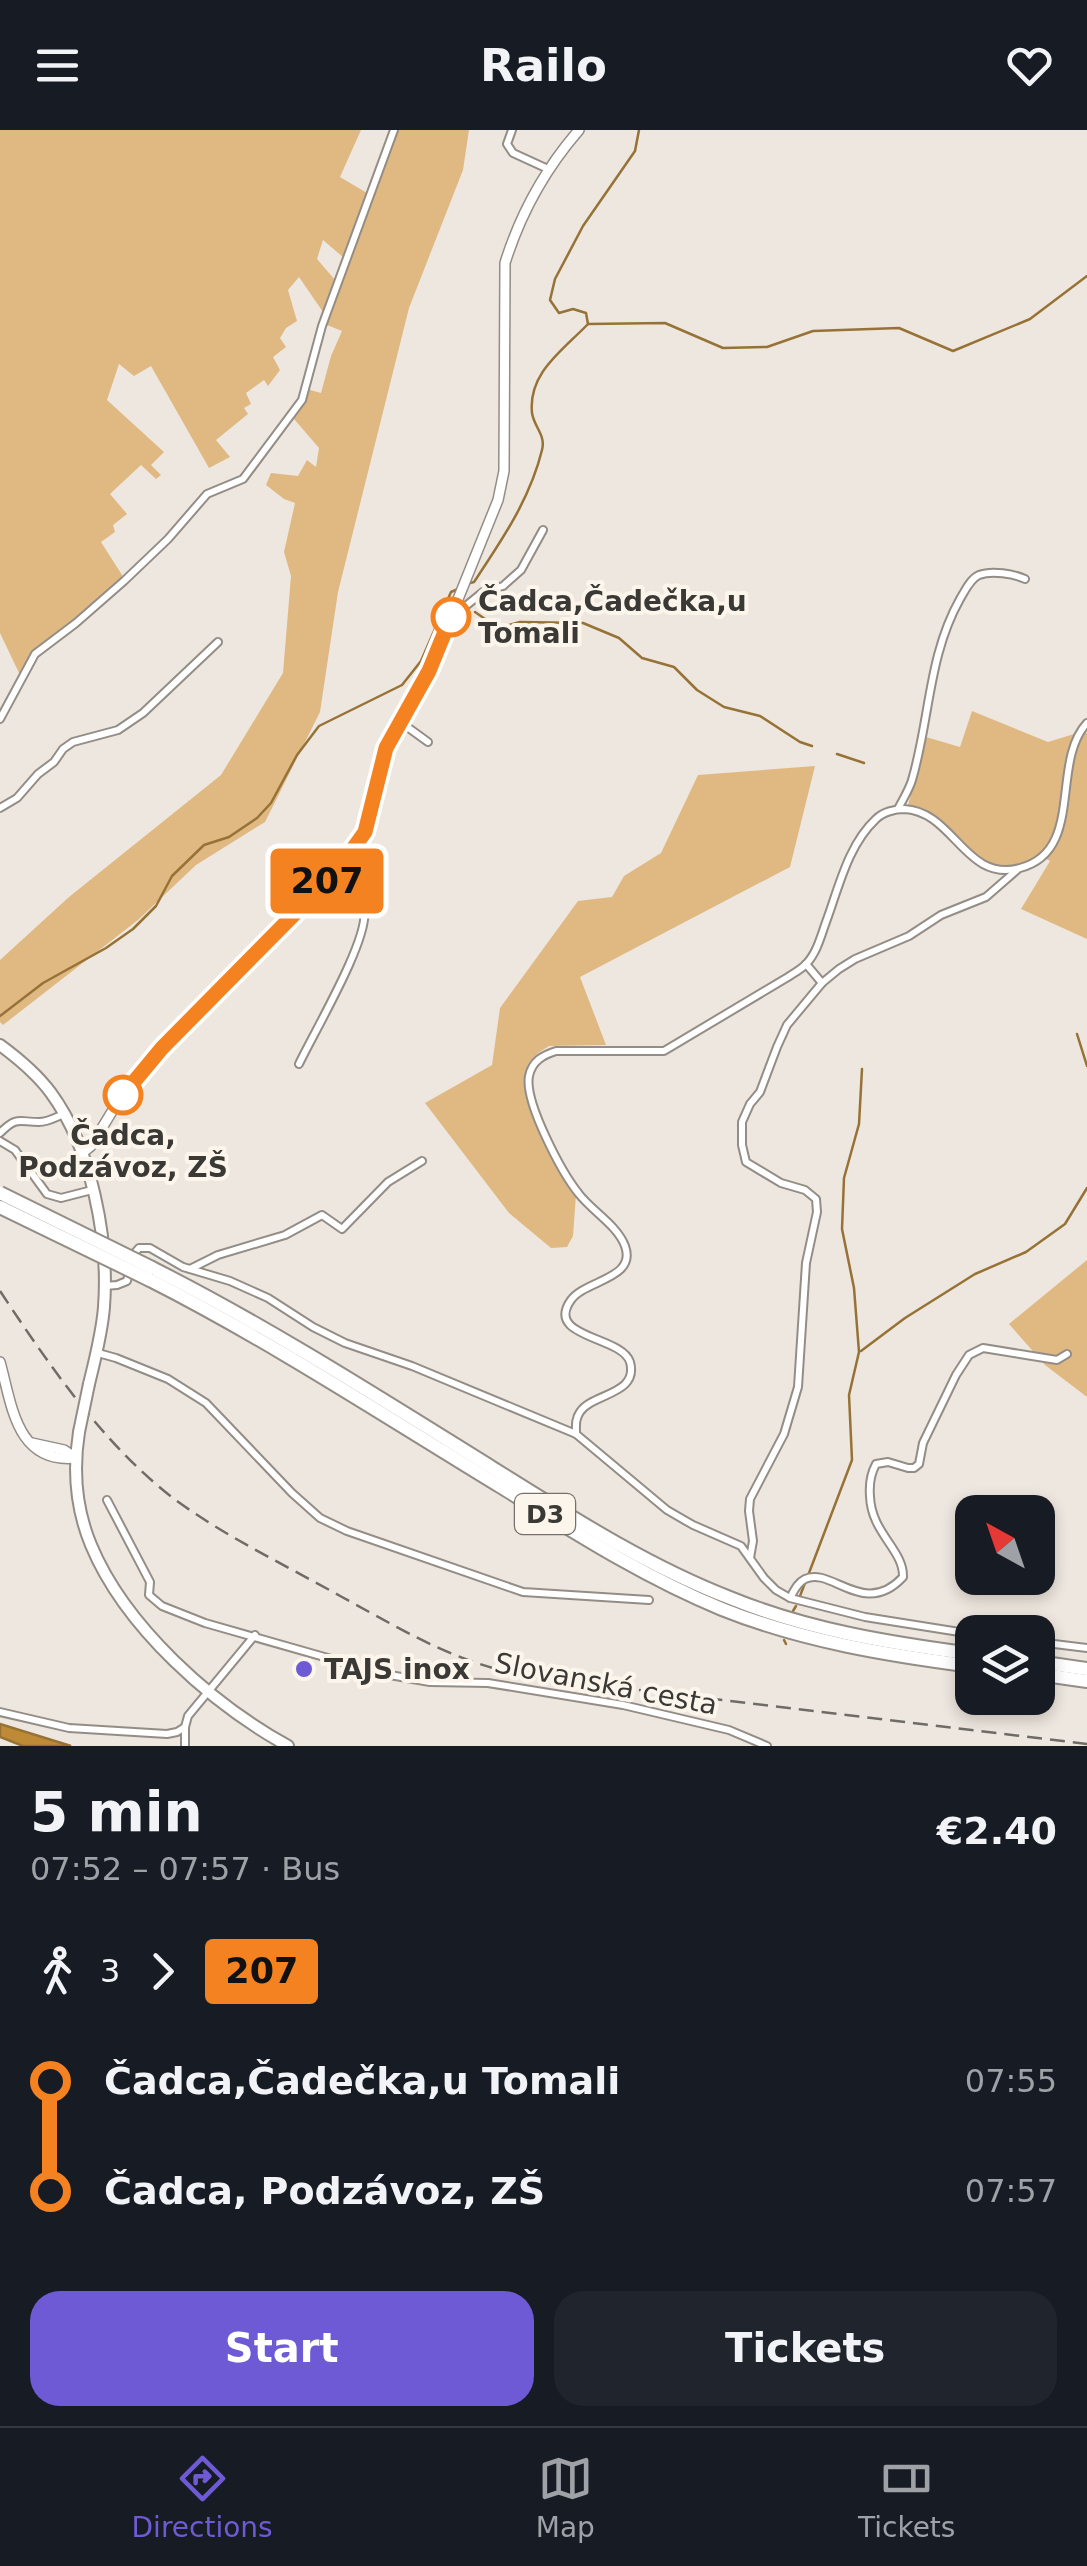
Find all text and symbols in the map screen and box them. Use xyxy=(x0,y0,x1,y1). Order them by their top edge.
icon: menu xyxy=(30,38,85,93)
icon: heart xyxy=(1002,38,1057,93)
text: Railo xyxy=(480,39,607,92)
place label: Čadca,Čadečka,u Tomali xyxy=(478,584,747,650)
marker: Čadca,Čadečka,u Tomali xyxy=(432,598,470,636)
line badge: 207 xyxy=(270,848,384,914)
text: 207 xyxy=(290,861,364,901)
marker: Čadca, Podzávoz, ZŠ xyxy=(104,1076,142,1114)
place label: Čadca, Podzávoz, ZŠ xyxy=(18,1118,228,1184)
road number: D3 xyxy=(515,1494,575,1534)
north arrow xyxy=(955,1495,1055,1595)
map controls xyxy=(955,1495,1055,1715)
button: layers xyxy=(955,1615,1055,1715)
street label: Slovanská cesta xyxy=(492,1646,720,1722)
place label: TAJS inox xyxy=(324,1653,470,1686)
marker: TAJS inox xyxy=(293,1658,315,1680)
text: 5 min xyxy=(30,1780,203,1844)
text: €2.40 xyxy=(937,1809,1057,1853)
text: 07:52 – 07:57 · Bus xyxy=(30,1850,340,1888)
icon: walk xyxy=(30,1944,85,1999)
icon: forward xyxy=(135,1944,190,1999)
text: 207 xyxy=(225,1951,298,1991)
text: 3 xyxy=(100,1952,120,1990)
text: Čadca,Čadečka,u Tomali xyxy=(104,2059,620,2103)
text: 07:55 xyxy=(965,2062,1057,2100)
text: Čadca, Podzávoz, ZŠ xyxy=(104,2169,545,2213)
text: 07:57 xyxy=(965,2172,1057,2210)
button: Start xyxy=(30,2291,534,2406)
button: Tickets xyxy=(554,2291,1057,2406)
tab: Directions xyxy=(132,2451,273,2544)
tab: Map xyxy=(536,2451,595,2544)
tab: Tickets xyxy=(858,2451,955,2544)

